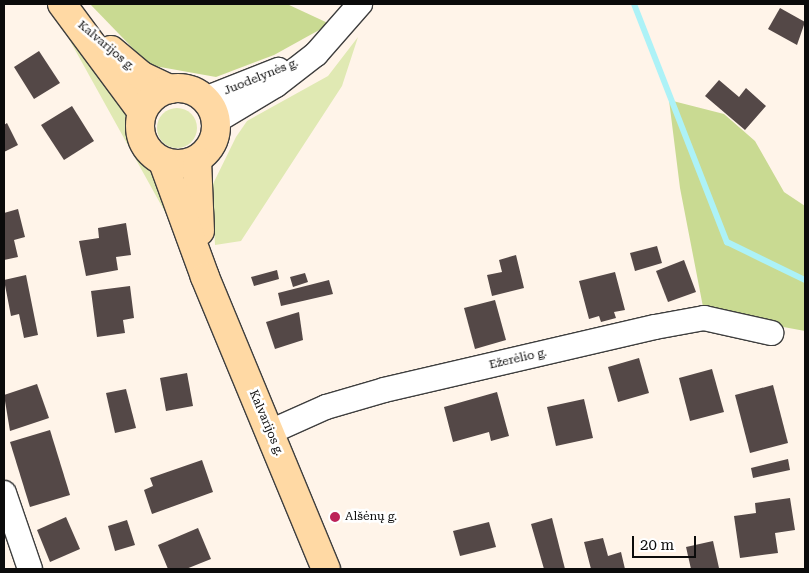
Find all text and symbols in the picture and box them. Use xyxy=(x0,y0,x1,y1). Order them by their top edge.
street label: Kalvarijos g. xyxy=(75,18,137,74)
street label: Juodelynės g. xyxy=(222,56,300,98)
street label: Ežerėlio g. xyxy=(488,345,548,373)
street label: Kalvarijos g. xyxy=(246,388,286,458)
place label: Alšėnų g. xyxy=(345,510,397,524)
marker: Alšėnų g. xyxy=(329,511,341,523)
scale bar xyxy=(634,526,698,558)
text: 20 m xyxy=(640,536,674,554)

